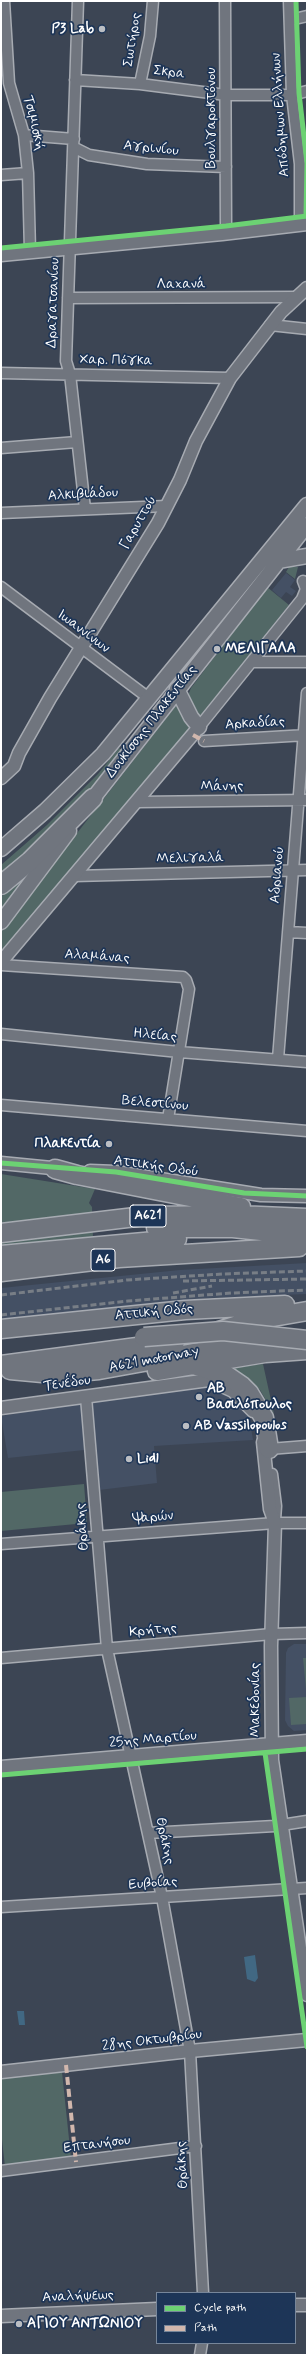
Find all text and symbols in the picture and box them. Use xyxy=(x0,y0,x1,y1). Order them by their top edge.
street label: Σωτήρος xyxy=(120,12,146,68)
place label: P3 Lab xyxy=(51,21,94,37)
marker: P3 Lab xyxy=(97,24,107,34)
street label: Απόδημων Ελλήνων xyxy=(268,52,294,178)
street label: Σκρα xyxy=(152,63,186,83)
street label: Βουλγαροκτόνου xyxy=(204,68,220,168)
street label: Τσιμισκή xyxy=(19,94,47,152)
street label: Αγρινίου xyxy=(122,138,180,160)
street label: Δραγατσανίου xyxy=(44,258,64,348)
street label: Λαχανά xyxy=(156,276,206,294)
street label: Χαρ. Πόγκα xyxy=(79,352,153,370)
street label: Αλκιβιάδου xyxy=(47,485,119,505)
street label: Γαρυττού xyxy=(117,493,161,553)
street label: Ιωαννίνων xyxy=(53,607,113,657)
place label: ΜΕΛΙΓΑΛΑ xyxy=(225,641,296,657)
marker: ΜΕΛΙΓΑΛΑ xyxy=(212,644,222,654)
street label: Δουκίσσης Πλακεντίας xyxy=(103,662,201,782)
street label: Αρκαδίας xyxy=(225,714,285,734)
street label: Μάνης xyxy=(201,779,243,795)
street label: Αδριανού xyxy=(267,846,289,904)
street label: Μελιγαλά xyxy=(156,850,224,868)
street label: Αλαμάνας xyxy=(64,946,130,968)
street label: Ηλείας xyxy=(132,1025,178,1047)
street label: Βελεστίνου xyxy=(121,1093,189,1115)
place label: Πλακεντία xyxy=(35,1136,101,1152)
marker: Πλακεντία xyxy=(104,1139,114,1149)
street label: Αττικής Οδού xyxy=(113,1153,199,1181)
road number: Α621 xyxy=(130,1205,166,1227)
road number: Α6 xyxy=(91,1249,115,1271)
street label: Αττική Οδός xyxy=(114,1301,194,1325)
street label: A621 motorway xyxy=(108,1343,200,1377)
street label: Τενέδου xyxy=(42,1372,92,1396)
place label: ΑΒ Βασιλόπουλος xyxy=(207,1381,292,1414)
marker: ΑΒ Βασιλόπουλος xyxy=(194,1392,204,1402)
place label: AB Vassilopoulos xyxy=(194,1418,287,1434)
marker: AB Vassilopoulos xyxy=(181,1421,191,1431)
place label: Lidl xyxy=(137,1451,159,1467)
marker: Lidl xyxy=(124,1454,134,1464)
street label: Θράκης xyxy=(73,1502,93,1552)
street label: Ψαρών xyxy=(132,1508,174,1528)
street label: Κρήτης xyxy=(128,1621,178,1641)
street label: Μακεδονίας xyxy=(248,1663,264,1737)
street label: 25ης Μαρτίου xyxy=(109,1728,197,1752)
street label: Θράκης xyxy=(151,1816,177,1866)
street label: Ευβοίας xyxy=(128,1874,178,1894)
street label: 28ης Οκτωβρίου xyxy=(101,2027,203,2055)
street label: Επτανήσου xyxy=(63,2133,131,2157)
street label: Θράκης xyxy=(173,2141,193,2189)
street label: Αναλήψεως xyxy=(42,2287,114,2307)
legend xyxy=(156,2292,296,2344)
text: Cycle path xyxy=(194,2300,246,2316)
place label: ΑΓΙΟΥ ΑΝΤΩΝΙΟΥ xyxy=(27,2316,143,2332)
marker: ΑΓΙΟΥ ΑΝΤΩΝΙΟΥ xyxy=(14,2319,24,2329)
text: Path xyxy=(194,2320,217,2336)

